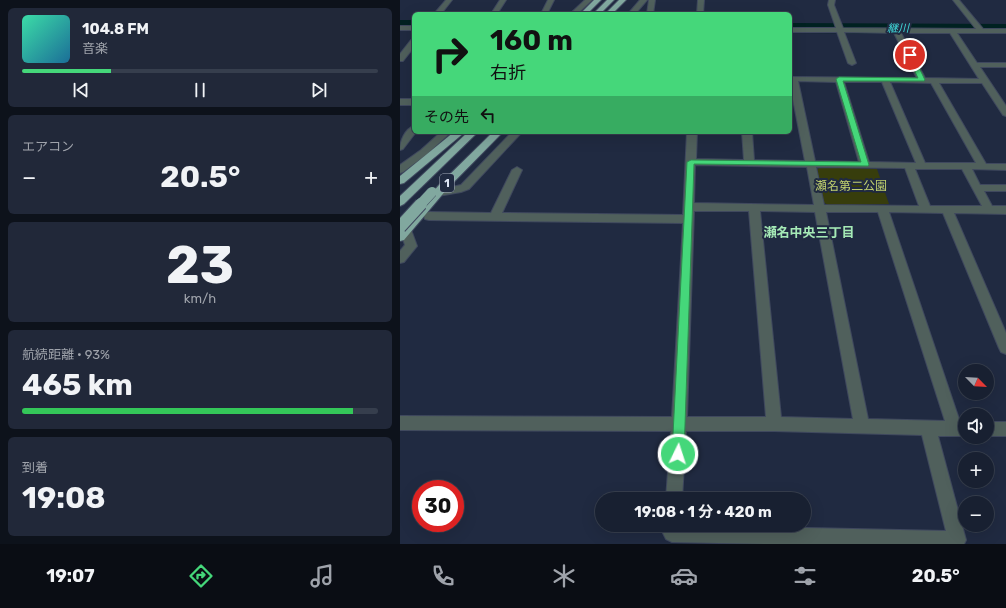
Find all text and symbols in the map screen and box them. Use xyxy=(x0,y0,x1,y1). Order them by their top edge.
text: 104.8 FM xyxy=(82,20,149,38)
water label: 継川 xyxy=(887,22,910,35)
text: 160 m xyxy=(490,24,573,57)
icon: right xyxy=(424,28,476,80)
pin xyxy=(893,38,927,72)
text: 音楽 xyxy=(82,41,108,56)
icon: arrive xyxy=(899,44,921,66)
text: 右折 xyxy=(490,62,526,84)
icon: previous xyxy=(70,79,92,101)
icon: pause xyxy=(189,79,211,101)
icon: next xyxy=(308,79,330,101)
icon: left xyxy=(477,104,499,126)
text: その先 xyxy=(424,108,469,126)
text: エアコン xyxy=(22,139,74,154)
text: 20.5° xyxy=(160,159,240,195)
text: − xyxy=(22,164,36,191)
text: + xyxy=(364,164,378,191)
road number: 1 xyxy=(440,174,454,192)
park label: 瀬名第二公園 xyxy=(815,179,887,193)
district label: 瀬名中央三丁目 xyxy=(763,225,855,240)
text: 23 xyxy=(166,234,234,296)
text: km/h xyxy=(184,291,216,306)
text: 航続距離 · 93% xyxy=(22,347,110,362)
north arrow xyxy=(958,364,994,400)
map controls xyxy=(958,364,994,532)
text: 465 km xyxy=(22,367,133,403)
button: sound xyxy=(958,408,994,444)
position arrow xyxy=(657,433,699,475)
button: + xyxy=(958,452,994,488)
text: 到着 xyxy=(22,460,48,475)
text: 19:08 xyxy=(22,480,106,516)
speed limit sign: 30 xyxy=(412,480,464,532)
button: − xyxy=(958,496,994,532)
text: 19:08 · 1 分 · 420 m xyxy=(634,503,772,521)
icon: directions xyxy=(187,562,215,590)
icon: music xyxy=(308,562,336,590)
icon: phone xyxy=(429,562,457,590)
icon: climate xyxy=(550,562,578,590)
icon: car xyxy=(670,562,698,590)
icon: filters xyxy=(791,562,819,590)
text: 19:07 xyxy=(46,565,95,587)
text: 20.5° xyxy=(912,565,960,587)

